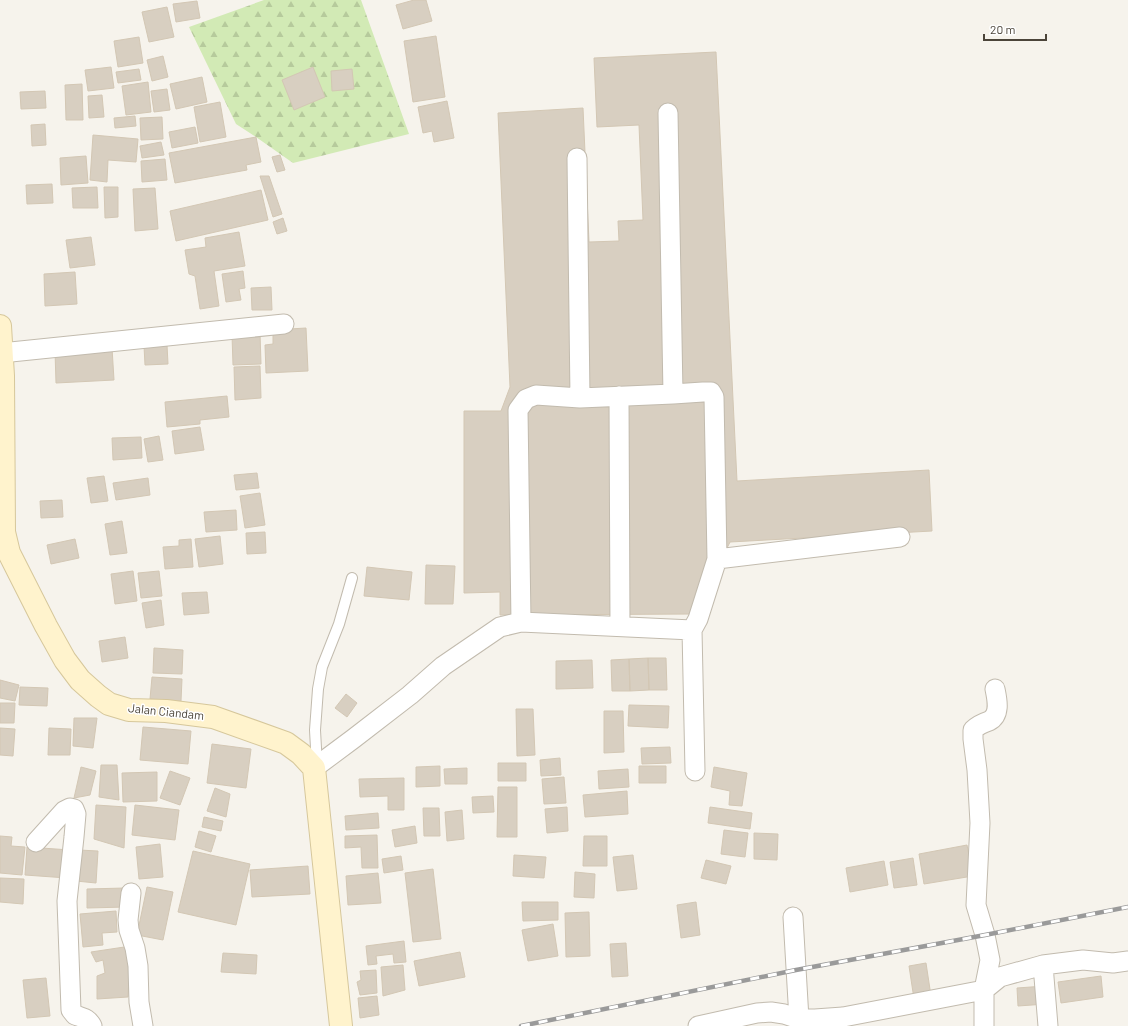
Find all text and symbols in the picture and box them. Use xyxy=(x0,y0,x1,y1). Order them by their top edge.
scale bar xyxy=(984,16,1046,42)
text: 20 m xyxy=(990,22,1016,36)
street label: Jalan Ciandam xyxy=(127,700,205,722)

